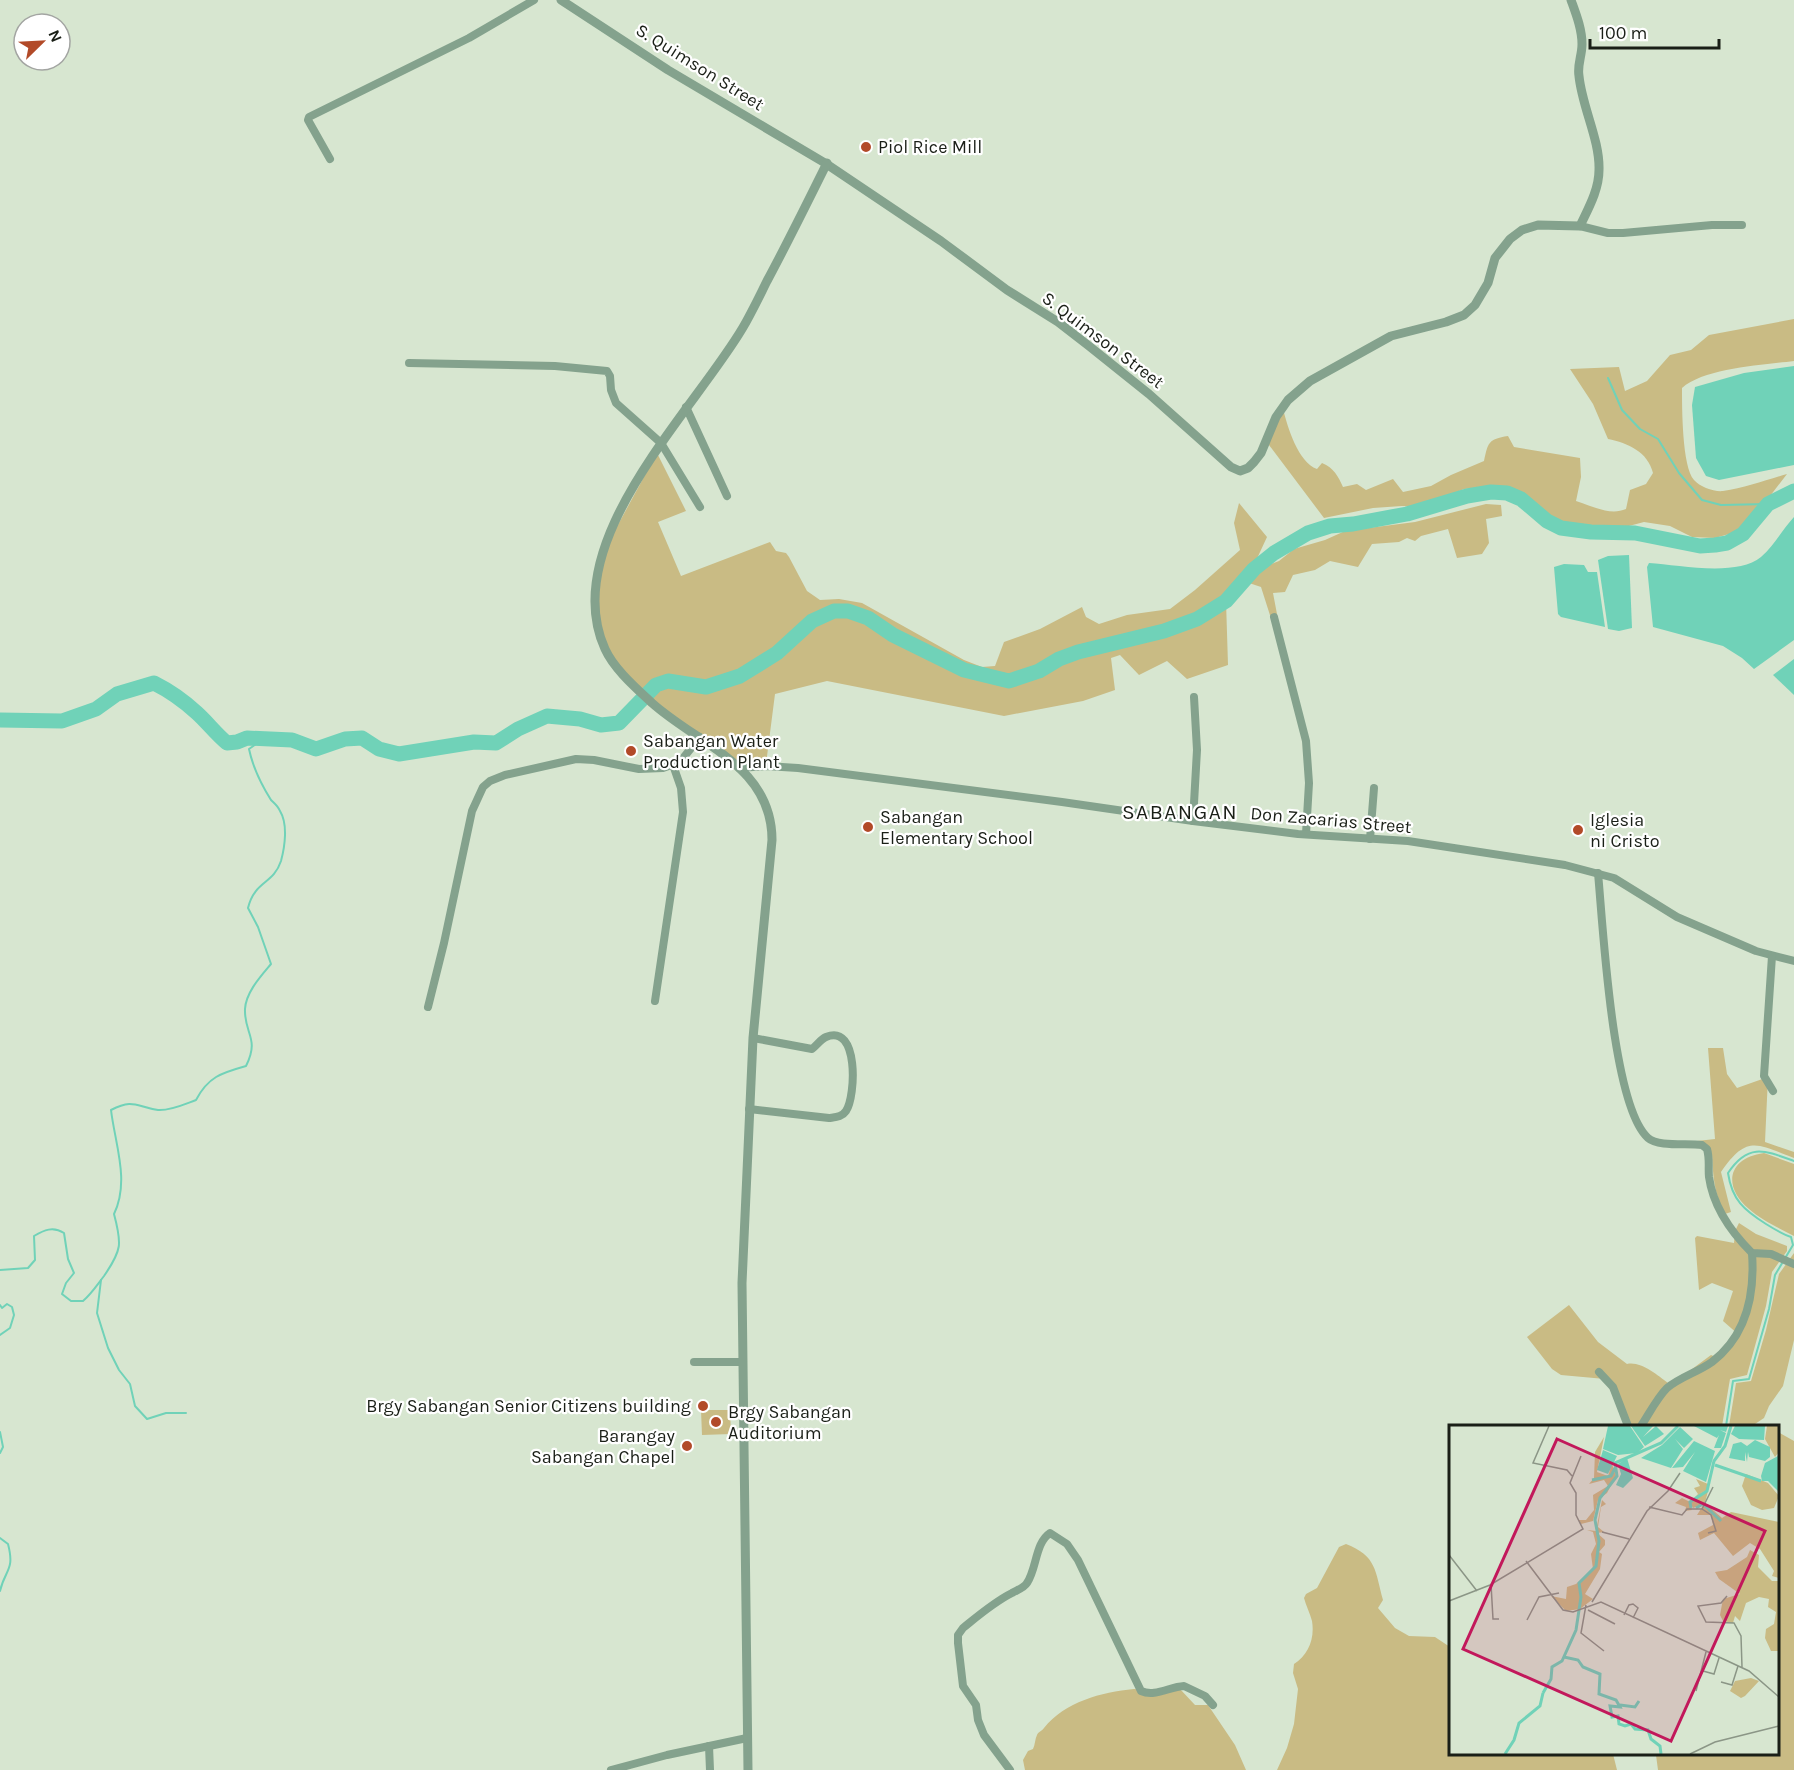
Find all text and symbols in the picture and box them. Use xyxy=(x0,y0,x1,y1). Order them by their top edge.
north arrow xyxy=(12,12,72,72)
scale bar xyxy=(1590,12,1719,50)
street label: S. Quimson Street xyxy=(632,19,768,115)
text: 100 m xyxy=(1599,22,1647,44)
text: N xyxy=(44,27,66,45)
place label: Piol Rice Mill xyxy=(878,136,982,158)
marker: Piol Rice Mill xyxy=(859,140,873,154)
street label: S. Quimson Street xyxy=(1038,287,1169,393)
place label: Sabangan Water Production Plant xyxy=(643,730,780,773)
marker: Sabangan Water Production Plant xyxy=(624,744,638,758)
district label: SABANGAN xyxy=(1122,800,1238,824)
street label: Don Zacarias Street xyxy=(1250,802,1413,838)
place label: Sabangan Elementary School xyxy=(880,806,1033,849)
place label: Iglesia ni Cristo xyxy=(1590,809,1659,852)
marker: Sabangan Elementary School xyxy=(861,820,875,834)
marker: Iglesia ni Cristo xyxy=(1571,823,1585,837)
place label: Brgy Sabangan Senior Citizens building xyxy=(366,1395,691,1417)
marker: Brgy Sabangan Senior Citizens building xyxy=(696,1399,710,1413)
place label: Brgy Sabangan Auditorium xyxy=(728,1401,852,1444)
marker: Brgy Sabangan Auditorium xyxy=(709,1415,723,1429)
place label: Barangay Sabangan Chapel xyxy=(531,1425,676,1468)
inset map xyxy=(1449,1425,1779,1755)
marker: Barangay Sabangan Chapel xyxy=(680,1439,694,1453)

